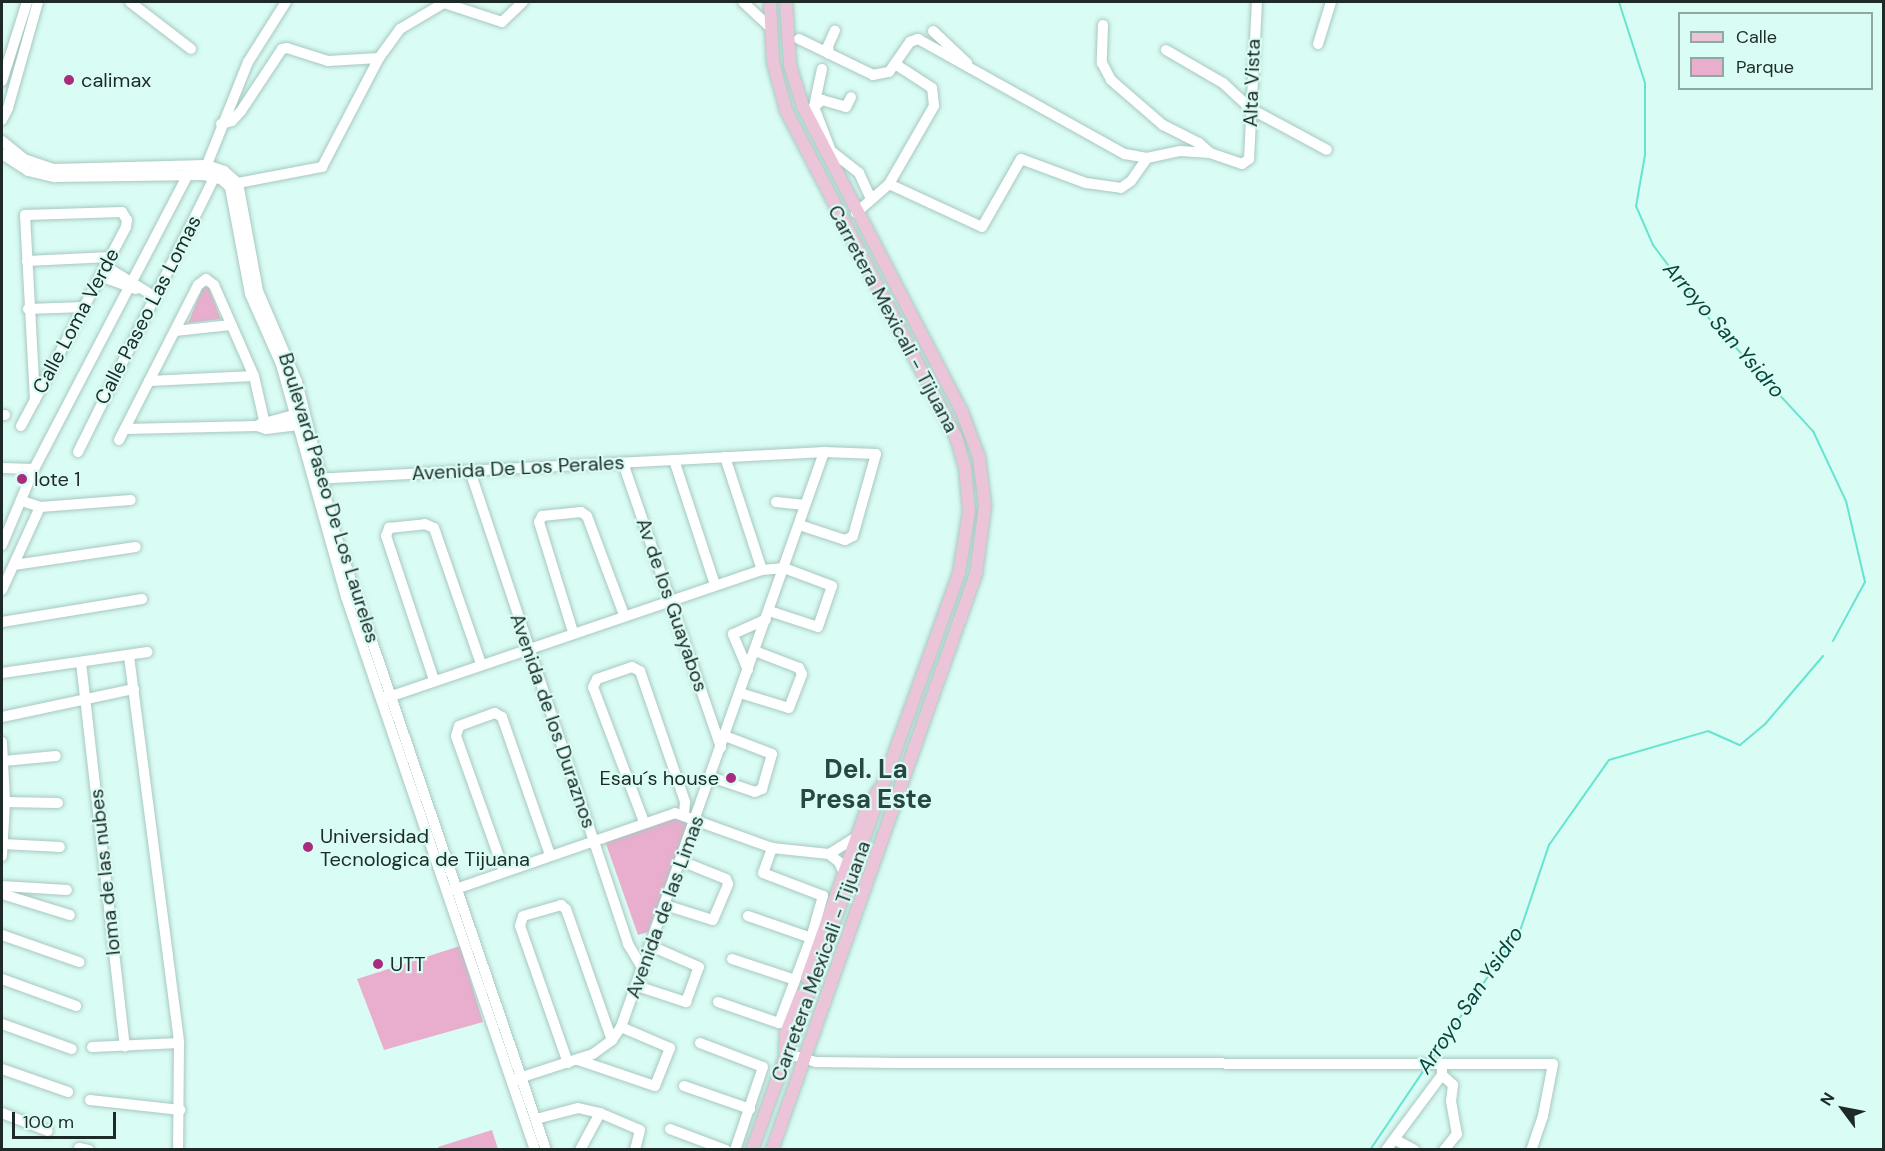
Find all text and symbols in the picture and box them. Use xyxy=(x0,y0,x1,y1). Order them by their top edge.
legend xyxy=(1678,12,1873,90)
text: Calle xyxy=(1736,25,1777,49)
street label: Alta Vista xyxy=(1238,38,1266,128)
text: Parque xyxy=(1736,55,1794,79)
place label: calimax xyxy=(81,68,151,92)
marker: calimax xyxy=(62,73,76,87)
street label: Carretera Mexicali - Tijuana xyxy=(823,201,963,437)
street label: Calle Paseo Las Lomas xyxy=(90,211,206,409)
street label: Calle Loma Verde xyxy=(28,244,124,398)
water label: Arroyo San Ysidro xyxy=(1658,257,1790,403)
street label: Boulevard Paseo De Los Laureles xyxy=(273,350,385,646)
street label: Avenida De Los Perales xyxy=(411,450,625,486)
place label: lote 1 xyxy=(34,467,80,491)
marker: lote 1 xyxy=(15,472,29,486)
street label: Av de los Guayabos xyxy=(631,515,713,695)
street label: Avenida de los Duraznos xyxy=(505,610,601,832)
district label: Del. La Presa Este xyxy=(800,754,932,816)
place label: Esau´s house xyxy=(599,766,719,790)
marker: Esau´s house xyxy=(724,771,738,785)
street label: loma de las nubes xyxy=(84,788,126,956)
street label: Avenida de las Limas xyxy=(621,812,709,1002)
place label: Universidad Tecnologica de Tijuana xyxy=(320,824,530,871)
street label: Carretera Mexicali - Tijuana xyxy=(766,837,876,1085)
marker: Universidad Tecnologica de Tijuana xyxy=(301,840,315,854)
water label: Arroyo San Ysidro xyxy=(1411,922,1529,1078)
place label: UTT xyxy=(390,952,426,976)
marker: UTT xyxy=(371,957,385,971)
north arrow xyxy=(1813,1079,1873,1139)
text: N xyxy=(1815,1089,1839,1110)
scale bar xyxy=(15,1100,118,1138)
text: 100 m xyxy=(23,1110,74,1134)

